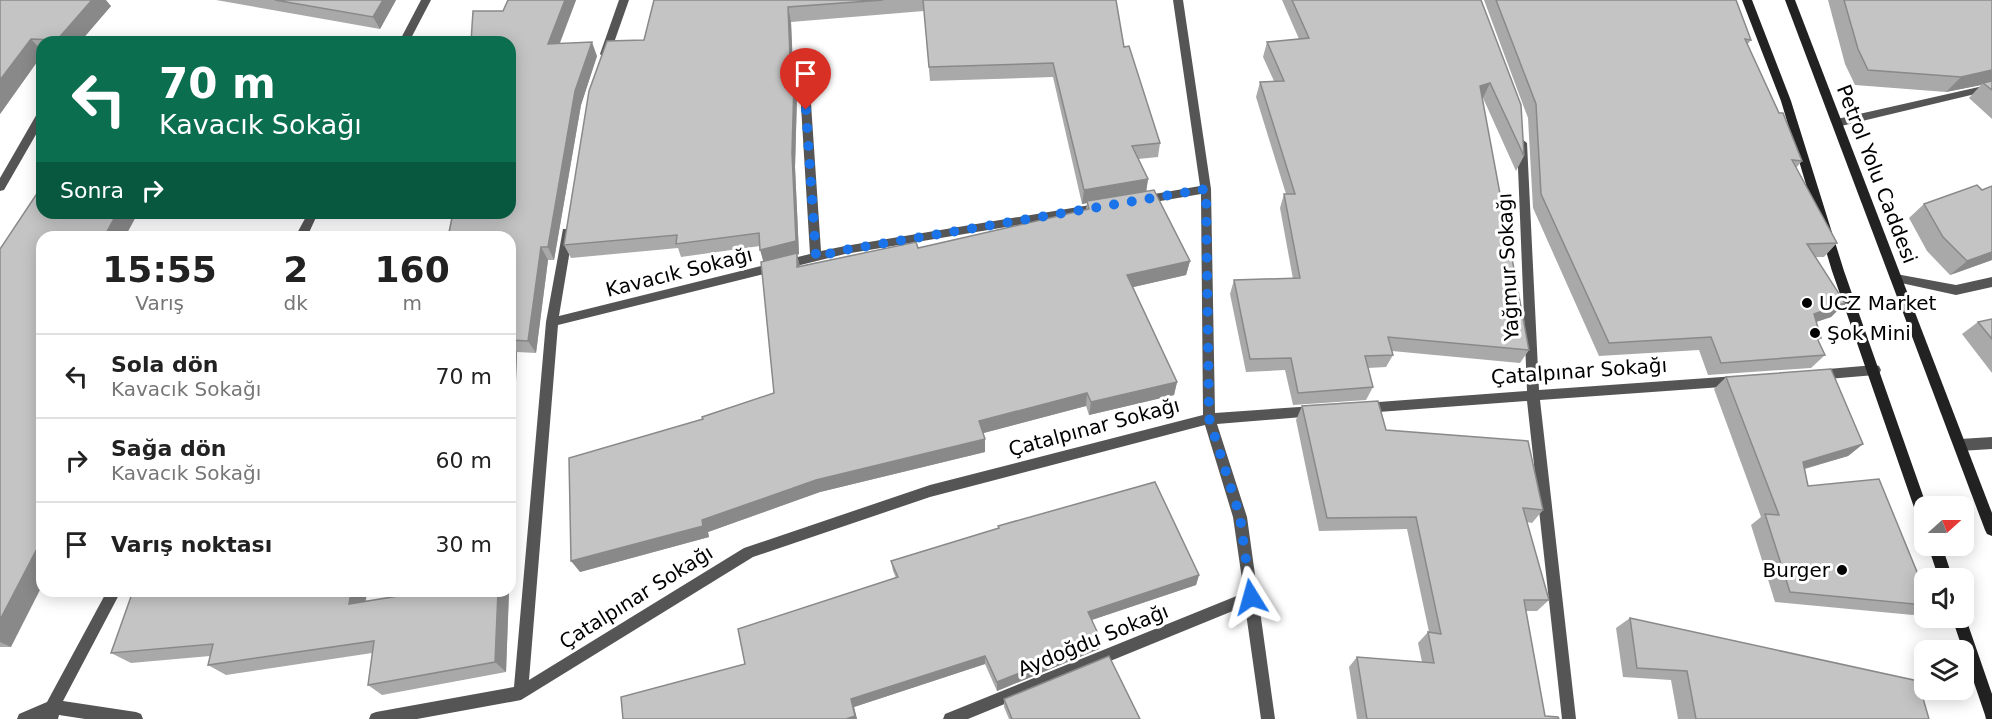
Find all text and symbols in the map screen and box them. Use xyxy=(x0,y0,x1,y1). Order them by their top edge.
pin xyxy=(780,48,831,110)
icon: arrive xyxy=(789,57,822,90)
text: 70 m xyxy=(159,59,276,108)
icon: left xyxy=(60,60,138,138)
street label: Petrol Yolu Caddesi xyxy=(1832,81,1922,267)
text: Kavacık Sokağı xyxy=(159,109,362,140)
icon: right xyxy=(136,174,169,207)
text: Sonra xyxy=(60,178,124,203)
street label: Yağmur Sokağı xyxy=(1492,193,1524,342)
street label: Kavacık Sokağı xyxy=(603,242,755,302)
text: 15:55 xyxy=(102,249,217,290)
text: 2 xyxy=(283,249,308,290)
text: 160 xyxy=(375,249,450,290)
text: Varış xyxy=(135,291,184,315)
text: dk xyxy=(284,291,308,315)
text: m xyxy=(402,291,422,315)
place label: UCZ Market xyxy=(1819,291,1937,315)
marker: UCZ Market xyxy=(1800,296,1814,310)
place label: Şok Mini xyxy=(1827,321,1911,345)
marker: Şok Mini xyxy=(1808,326,1822,340)
text: Sola dön xyxy=(111,352,219,377)
street label: Çatalpınar Sokağı xyxy=(1490,353,1668,389)
icon: left xyxy=(60,360,93,393)
text: 70 m xyxy=(436,364,492,389)
text: Kavacık Sokağı xyxy=(111,377,261,401)
street label: Çatalpınar Sokağı xyxy=(1006,393,1182,461)
text: Sağa dön xyxy=(111,436,226,461)
icon: right xyxy=(60,444,93,477)
text: 60 m xyxy=(436,448,492,473)
text: Kavacık Sokağı xyxy=(111,461,261,485)
north arrow xyxy=(1914,496,1974,556)
map controls xyxy=(1914,496,1974,700)
icon: arrive xyxy=(60,528,93,561)
text: Varış noktası xyxy=(111,532,272,557)
text: 30 m xyxy=(436,532,492,557)
street label: Çatalpınar Sokağı xyxy=(555,540,717,654)
place label: Burger xyxy=(1763,558,1831,582)
marker: Burger xyxy=(1835,563,1849,577)
position arrow xyxy=(1219,565,1283,629)
button: sound xyxy=(1914,568,1974,628)
street label: Aydoğdu Sokağı xyxy=(1014,599,1172,681)
button: layers xyxy=(1914,640,1974,700)

